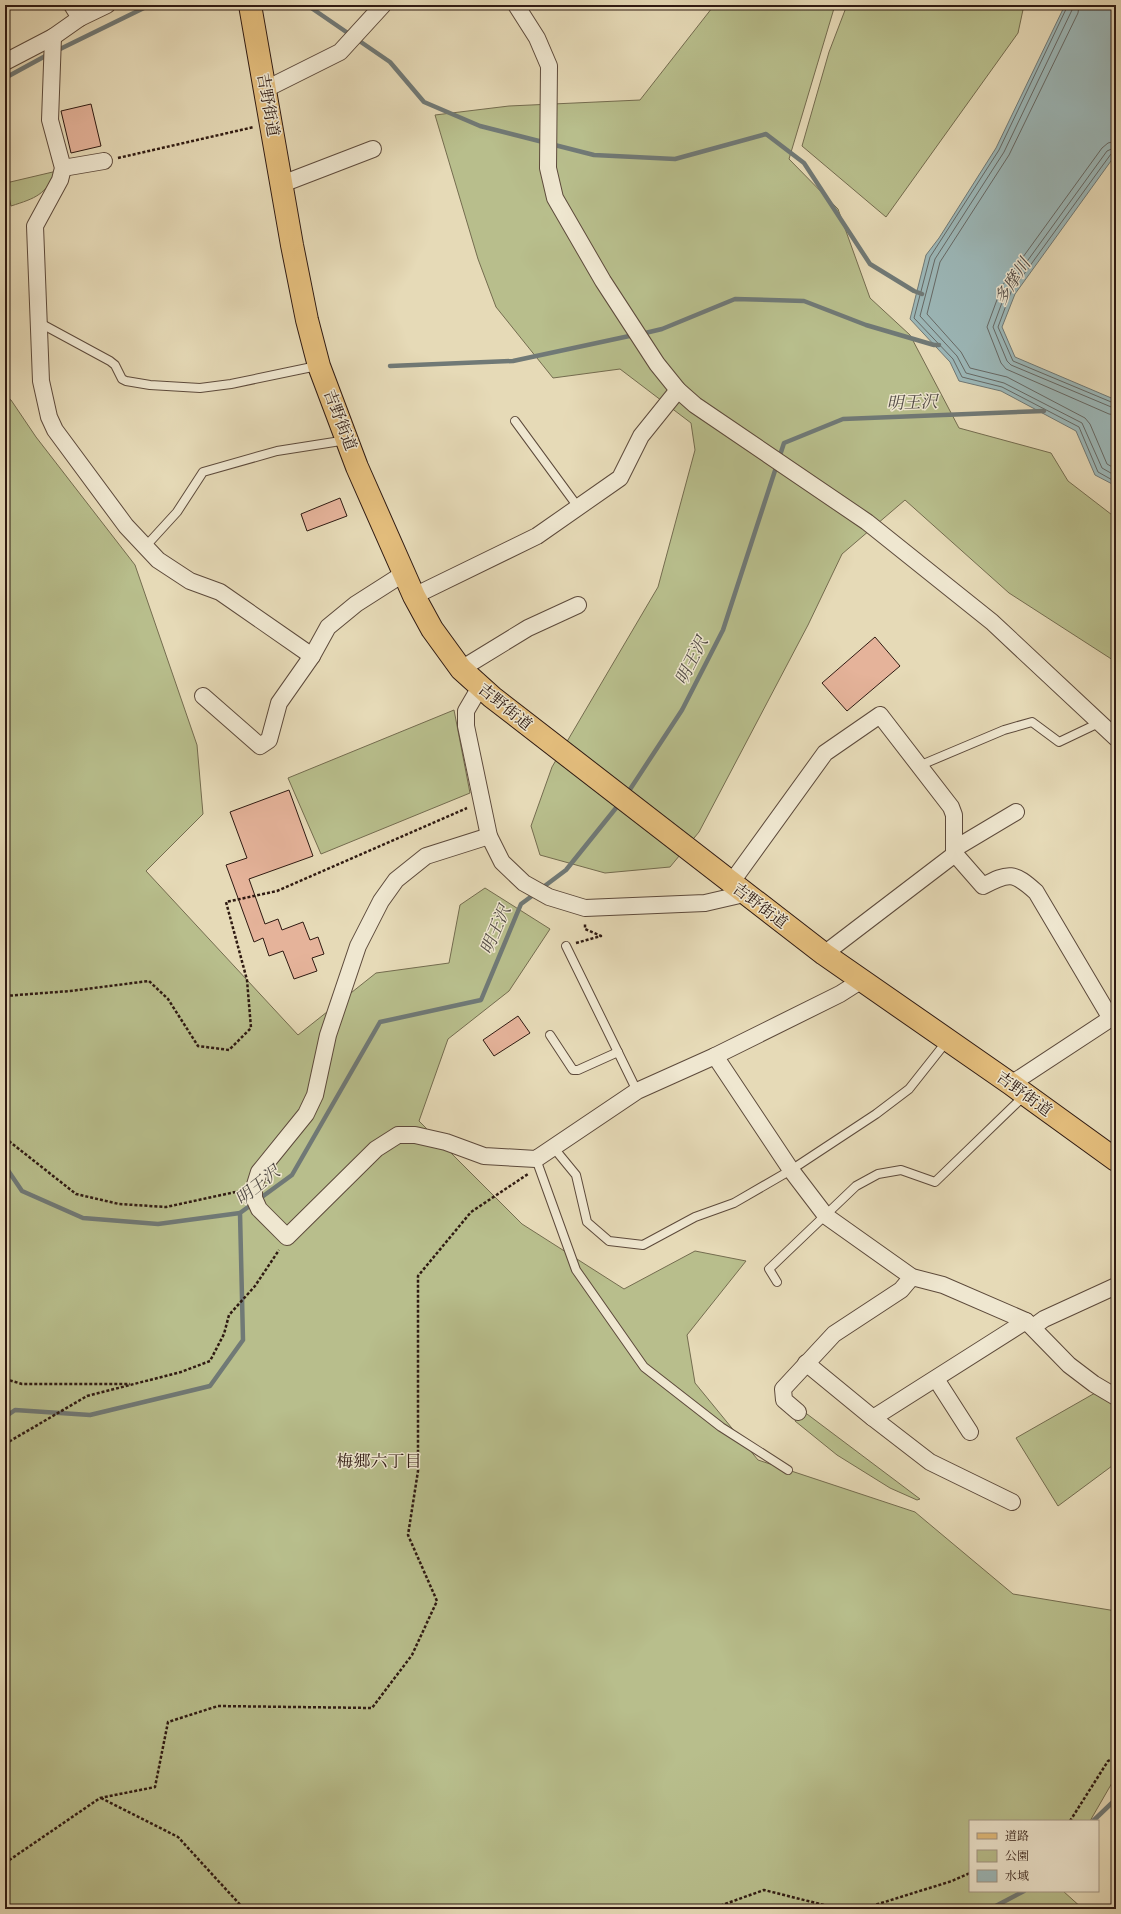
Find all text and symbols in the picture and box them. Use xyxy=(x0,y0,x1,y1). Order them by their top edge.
street label: 吉野街道 xyxy=(253,72,283,138)
water label: 多摩川 xyxy=(990,253,1037,309)
street label: 吉野街道 xyxy=(319,387,361,453)
water label: 明王沢 xyxy=(886,391,940,415)
water label: 明王沢 xyxy=(671,632,714,689)
street label: 吉野街道 xyxy=(474,679,536,735)
street label: 吉野街道 xyxy=(728,879,792,933)
water label: 明王沢 xyxy=(476,900,517,958)
street label: 吉野街道 xyxy=(992,1067,1056,1121)
water label: 明王沢 xyxy=(231,1160,286,1211)
district label: 梅郷六丁目 xyxy=(337,1451,422,1473)
legend xyxy=(969,1820,1099,1892)
text: 道路 xyxy=(1005,1829,1029,1844)
text: 公園 xyxy=(1005,1849,1029,1864)
text: 水域 xyxy=(1005,1869,1029,1884)

